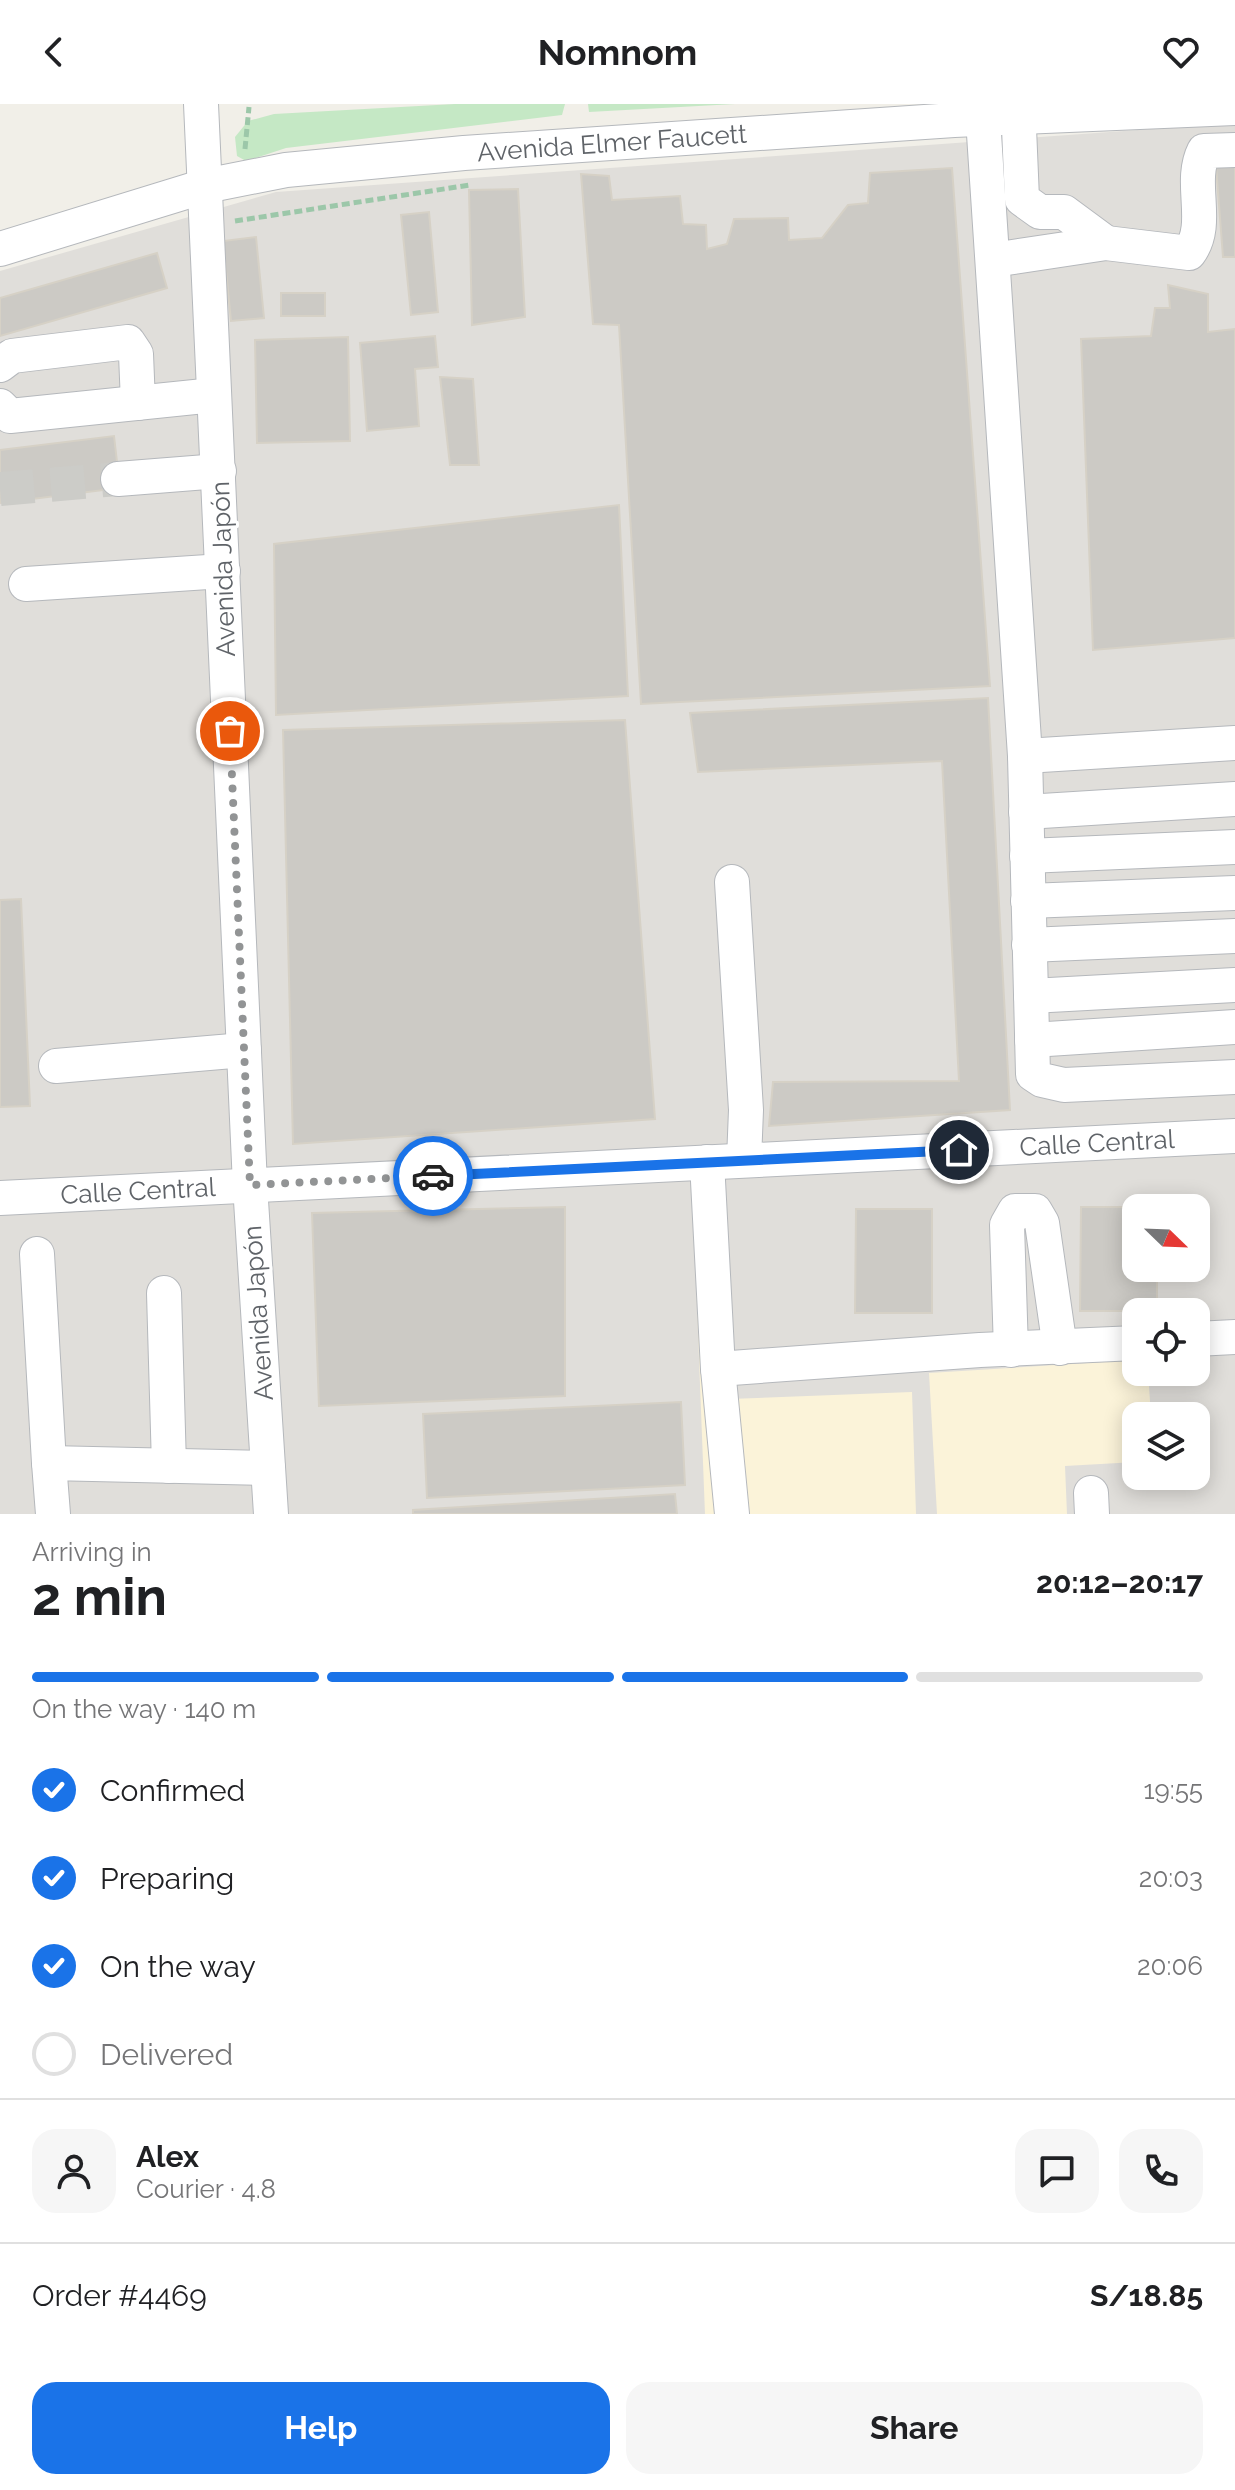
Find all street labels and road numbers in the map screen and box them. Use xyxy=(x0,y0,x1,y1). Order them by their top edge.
street label: Avenida Elmer Faucett xyxy=(476,119,748,167)
street label: Avenida Japón xyxy=(205,481,241,657)
street label: Calle Central xyxy=(1019,1124,1176,1162)
street label: Calle Central xyxy=(60,1172,217,1210)
street label: Avenida Japón xyxy=(237,1224,279,1402)

